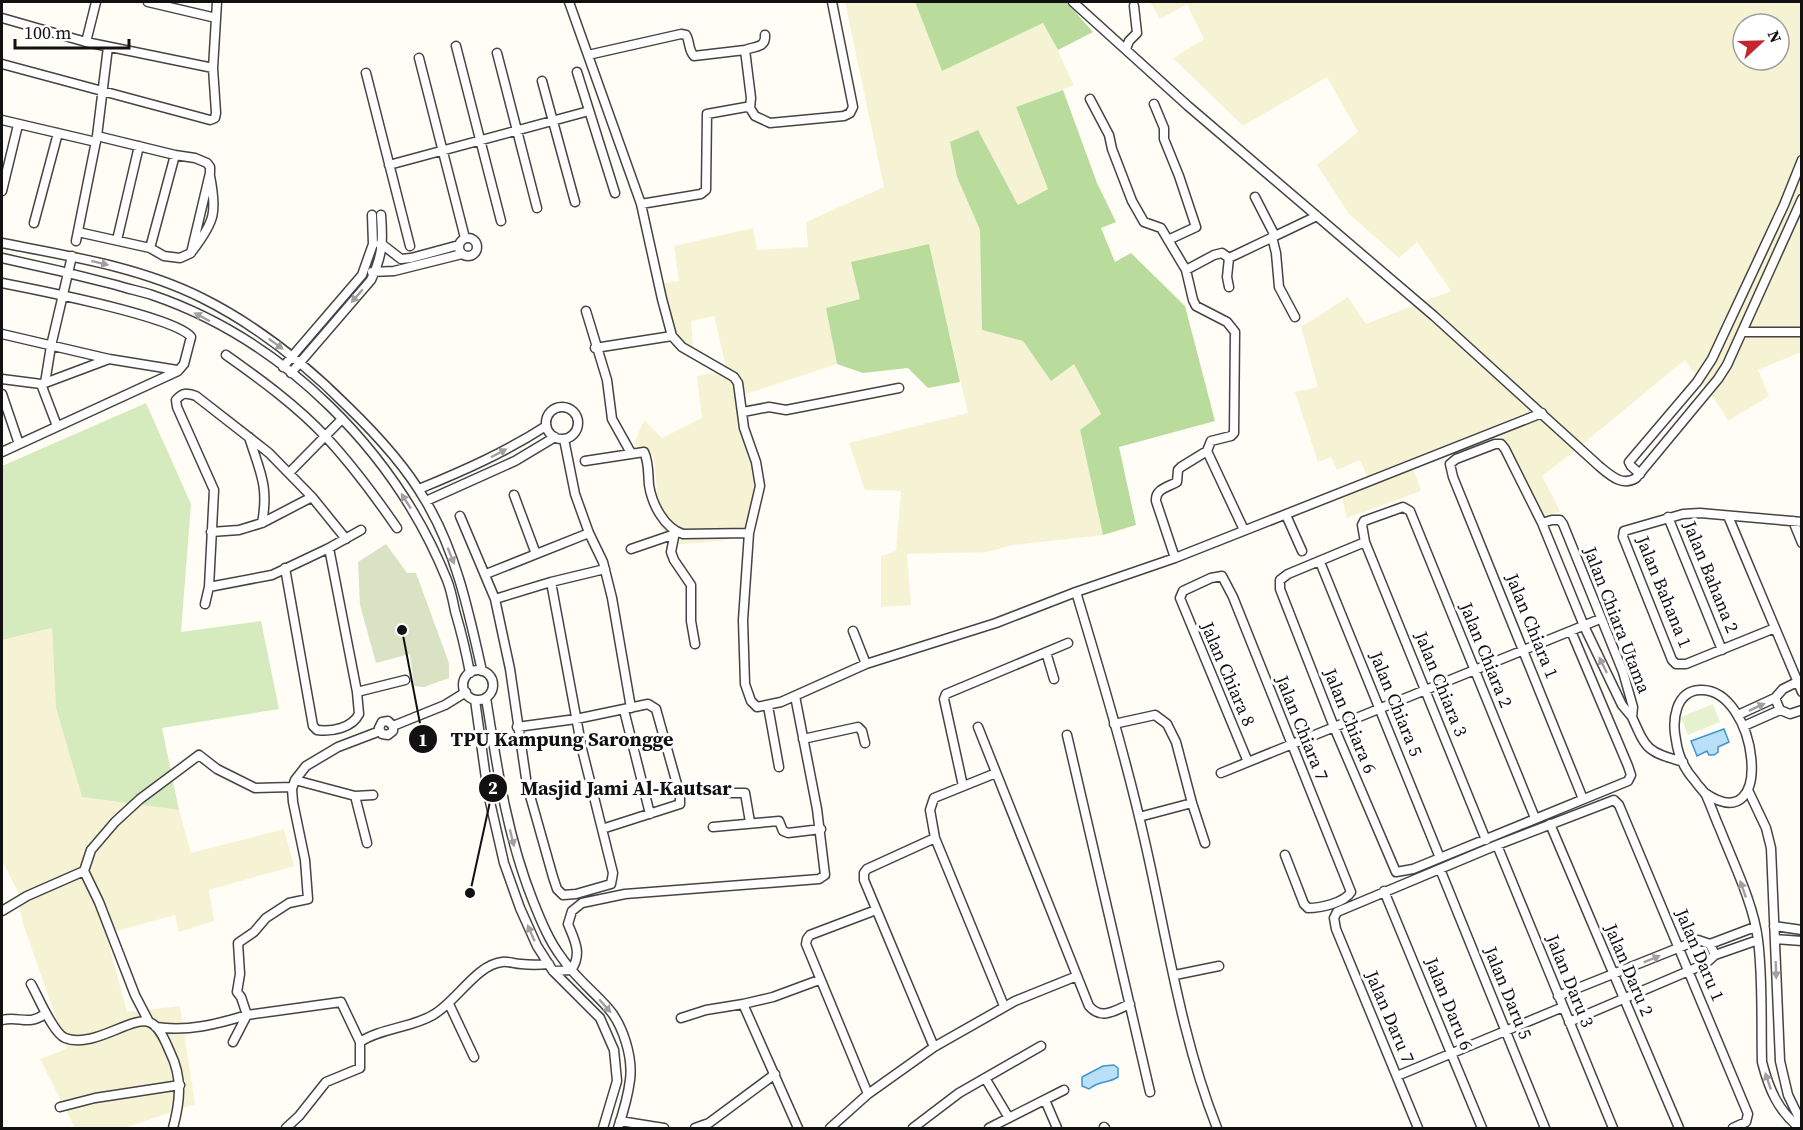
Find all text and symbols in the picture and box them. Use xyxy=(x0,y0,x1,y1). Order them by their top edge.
scale bar xyxy=(15,12,129,50)
north arrow xyxy=(1731,12,1791,72)
text: 100 m xyxy=(24,20,71,45)
text: N xyxy=(1763,27,1787,46)
one-way arrow xyxy=(91,259,109,269)
one-way arrow xyxy=(351,288,364,303)
one-way arrow xyxy=(193,312,210,322)
one-way arrow xyxy=(267,338,283,350)
one-way arrow xyxy=(490,449,507,458)
one-way arrow xyxy=(401,493,412,509)
street label: Jalan Bahana 2 xyxy=(1677,516,1745,636)
street label: Jalan Bahana 1 xyxy=(1630,531,1698,651)
street label: Jalan Chiara Utama xyxy=(1578,542,1657,698)
one-way arrow xyxy=(446,548,456,566)
street label: Jalan Chiara 1 xyxy=(1500,569,1565,682)
street label: Jalan Chiara 2 xyxy=(1454,598,1519,711)
street label: Jalan Chiara 8 xyxy=(1195,617,1262,730)
street label: Jalan Chiara 3 xyxy=(1409,627,1474,740)
street label: Jalan Chiara 5 xyxy=(1364,647,1429,760)
one-way arrow xyxy=(1598,657,1608,674)
street label: Jalan Chiara 6 xyxy=(1318,664,1383,777)
street label: Jalan Chiara 7 xyxy=(1270,671,1335,784)
one-way arrow xyxy=(1748,702,1765,711)
callout: TPU Kampung Sarongge xyxy=(408,720,685,758)
text: TPU Kampung Sarongge xyxy=(450,725,674,753)
text: 1 xyxy=(418,727,428,752)
callout: Masjid Jami Al-Kautsar xyxy=(478,769,744,807)
text: Masjid Jami Al-Kautsar xyxy=(520,774,732,802)
text: 2 xyxy=(488,775,498,800)
one-way arrow xyxy=(508,829,518,847)
one-way arrow xyxy=(1738,880,1748,898)
street label: Jalan Daru 1 xyxy=(1669,904,1731,1005)
street label: Jalan Daru 2 xyxy=(1598,919,1660,1020)
one-way arrow xyxy=(526,923,536,941)
street label: Jalan Daru 3 xyxy=(1540,930,1600,1031)
street label: Jalan Daru 5 xyxy=(1478,942,1538,1043)
street label: Jalan Daru 6 xyxy=(1419,953,1479,1054)
one-way arrow xyxy=(1643,954,1661,963)
one-way arrow xyxy=(1771,961,1781,980)
street label: Jalan Daru 7 xyxy=(1359,966,1421,1067)
one-way arrow xyxy=(598,998,611,1013)
one-way arrow xyxy=(1762,1072,1772,1090)

